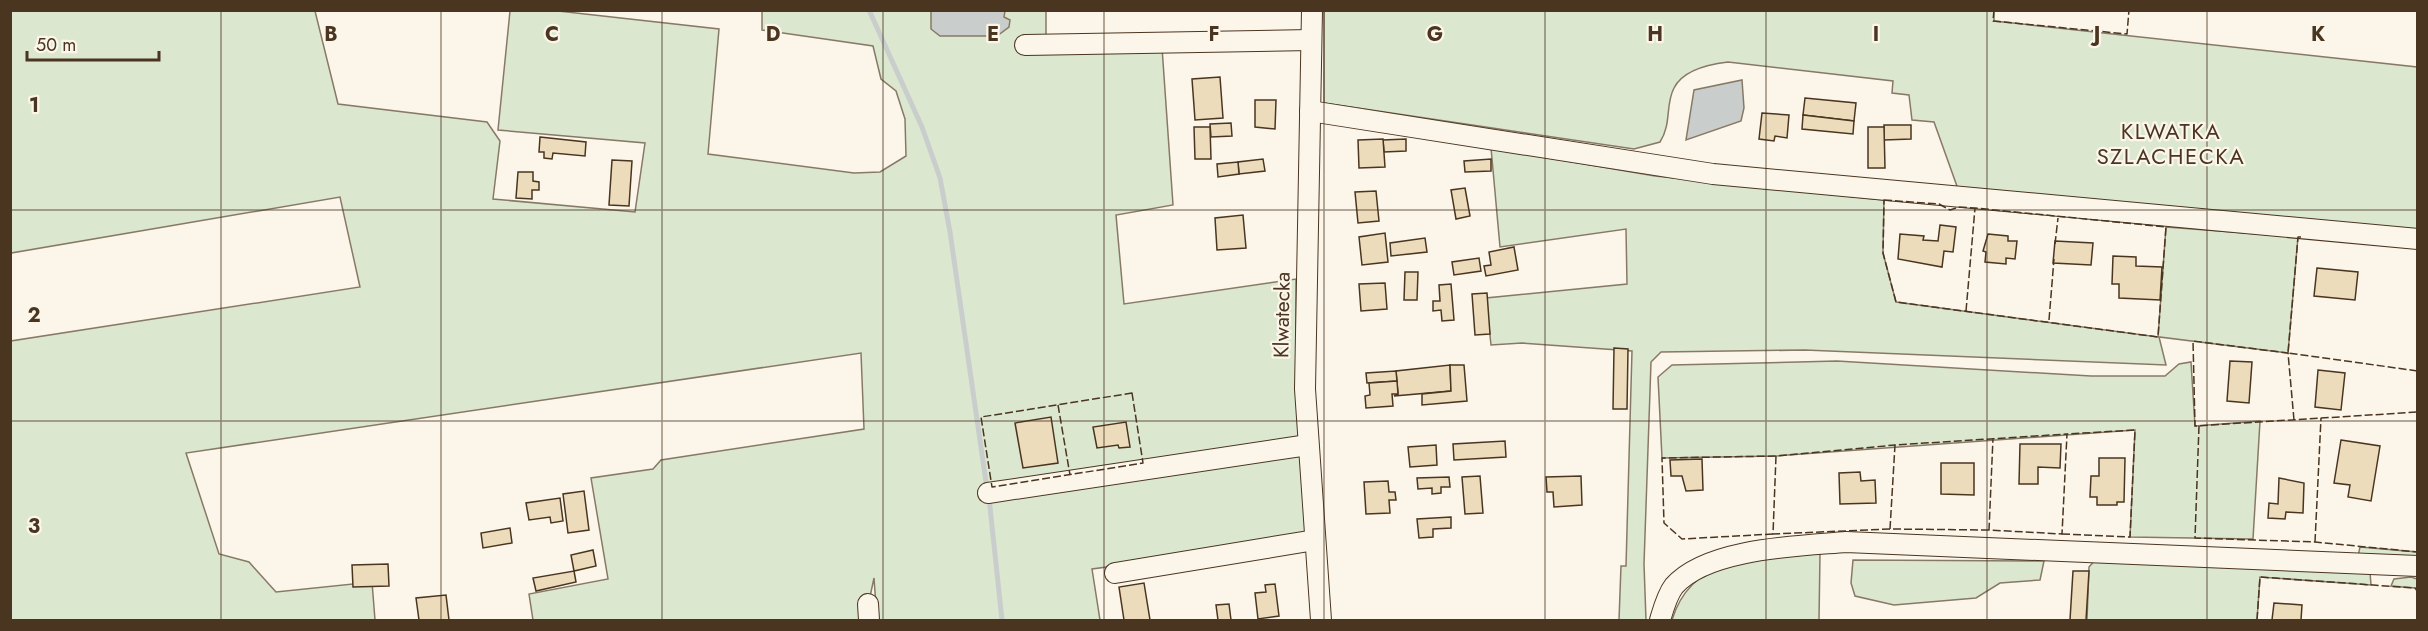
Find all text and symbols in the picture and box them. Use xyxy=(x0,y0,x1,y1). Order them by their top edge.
text: B xyxy=(324,20,338,49)
text: C xyxy=(545,20,559,49)
text: D xyxy=(766,20,780,49)
text: E xyxy=(987,20,999,49)
text: F xyxy=(1208,20,1220,49)
text: G xyxy=(1427,20,1443,49)
text: H xyxy=(1647,20,1663,49)
text: I xyxy=(1873,20,1879,49)
text: J xyxy=(2090,20,2100,49)
text: K xyxy=(2311,20,2325,49)
scale bar xyxy=(27,24,159,62)
text: 50 m xyxy=(36,32,76,58)
text: 1 xyxy=(29,91,39,120)
district label: KLWATKA SZLACHECKA xyxy=(2097,115,2245,172)
street label: Klwatecka xyxy=(1266,272,1298,358)
text: 2 xyxy=(27,301,41,330)
text: 3 xyxy=(28,512,40,541)

